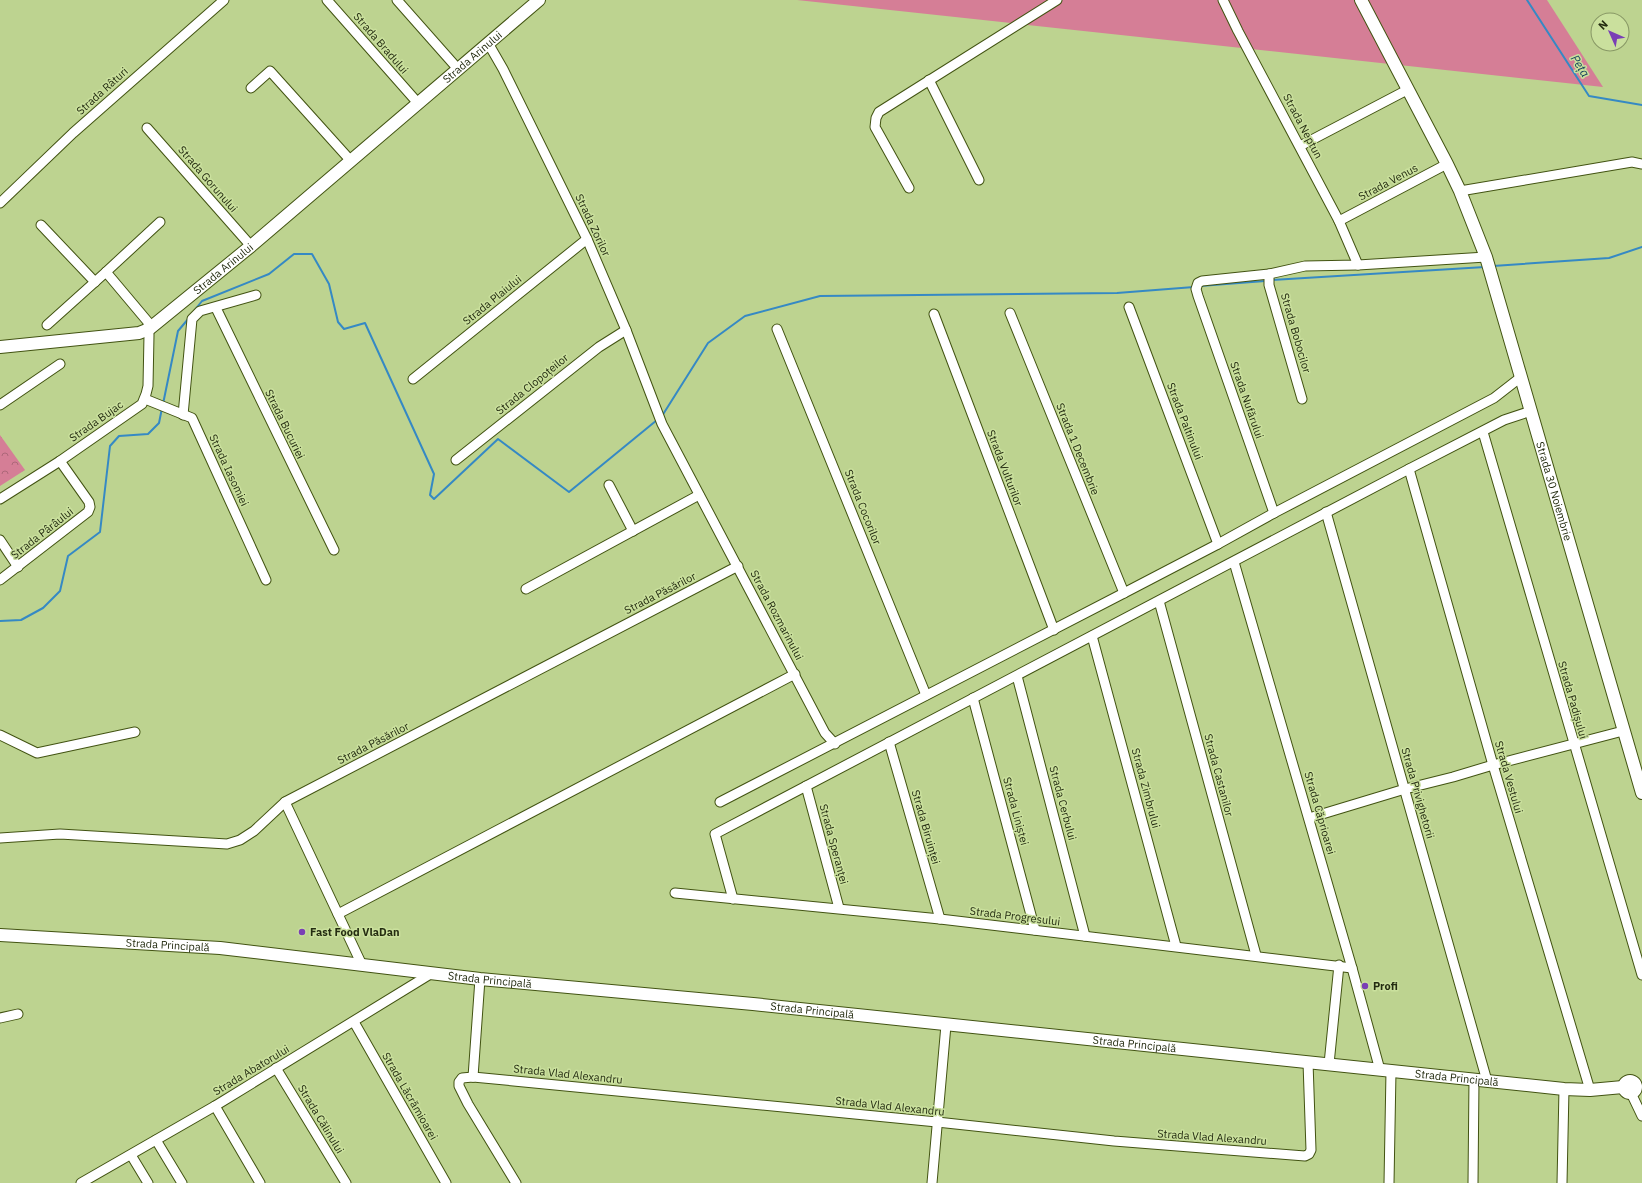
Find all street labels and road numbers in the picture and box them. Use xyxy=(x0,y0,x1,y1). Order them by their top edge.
street label: Strada Bradului xyxy=(351,9,411,77)
street label: Strada Arinului xyxy=(440,28,505,86)
street label: Strada Râturi xyxy=(73,64,131,118)
street label: Strada Neptun xyxy=(1280,91,1326,161)
street label: Strada Gorunului xyxy=(175,143,241,215)
street label: Strada Venus xyxy=(1356,161,1420,203)
street label: Strada Zorilor xyxy=(572,191,614,259)
street label: Strada Arinului xyxy=(190,240,256,297)
street label: Strada Plaiului xyxy=(460,272,524,328)
street label: Strada Bobocilor xyxy=(1278,292,1314,374)
street label: Strada Clopoțeilor xyxy=(493,350,571,418)
street label: Strada Nufărului xyxy=(1227,360,1267,440)
street label: Strada Paltinului xyxy=(1164,380,1206,462)
street label: Strada Bucuriei xyxy=(262,387,308,461)
street label: Strada Bujac xyxy=(66,397,126,445)
street label: Strada 1 Decembrie xyxy=(1053,401,1103,497)
street label: Strada Vulturilor xyxy=(984,428,1026,508)
street label: Strada Iasomiei xyxy=(206,432,252,508)
street label: Strada 30 Noiembrie xyxy=(1533,440,1575,542)
street label: Strada Cocorilor xyxy=(842,467,884,547)
street label: Strada Pârâului xyxy=(8,504,76,562)
street label: Strada Rozmarinului xyxy=(747,568,807,662)
street label: Strada Păsărilor xyxy=(622,569,698,617)
street label: Strada Padișului xyxy=(1555,660,1591,740)
street label: Strada Păsărilor xyxy=(335,719,411,767)
street label: Strada Castanilor xyxy=(1201,732,1237,818)
street label: Strada Vestului xyxy=(1492,739,1526,815)
street label: Strada Zimbrului xyxy=(1129,746,1163,830)
street label: Strada Privighetorii xyxy=(1398,746,1438,840)
street label: Strada Cerbului xyxy=(1046,764,1080,842)
street label: Strada Căprioarei xyxy=(1301,770,1339,856)
street label: Strada Liniștei xyxy=(1000,775,1032,847)
street label: Strada Biruinței xyxy=(909,788,943,866)
street label: Strada Speranței xyxy=(817,802,851,886)
street label: Strada Progresului xyxy=(969,904,1061,928)
street label: Strada Principală xyxy=(125,935,210,954)
street label: Strada Principală xyxy=(447,968,532,991)
street label: Strada Principală xyxy=(770,999,855,1022)
street label: Strada Principală xyxy=(1092,1033,1177,1055)
street label: Strada Abatorului xyxy=(210,1042,292,1098)
street label: Strada Lăcrămioarei xyxy=(379,1050,441,1142)
street label: Strada Vlad Alexandru xyxy=(513,1061,623,1087)
street label: Strada Principală xyxy=(1414,1066,1499,1089)
street label: Strada Călinului xyxy=(295,1082,347,1156)
street label: Strada Vlad Alexandru xyxy=(835,1093,945,1119)
street label: Strada Vlad Alexandru xyxy=(1157,1126,1267,1148)

